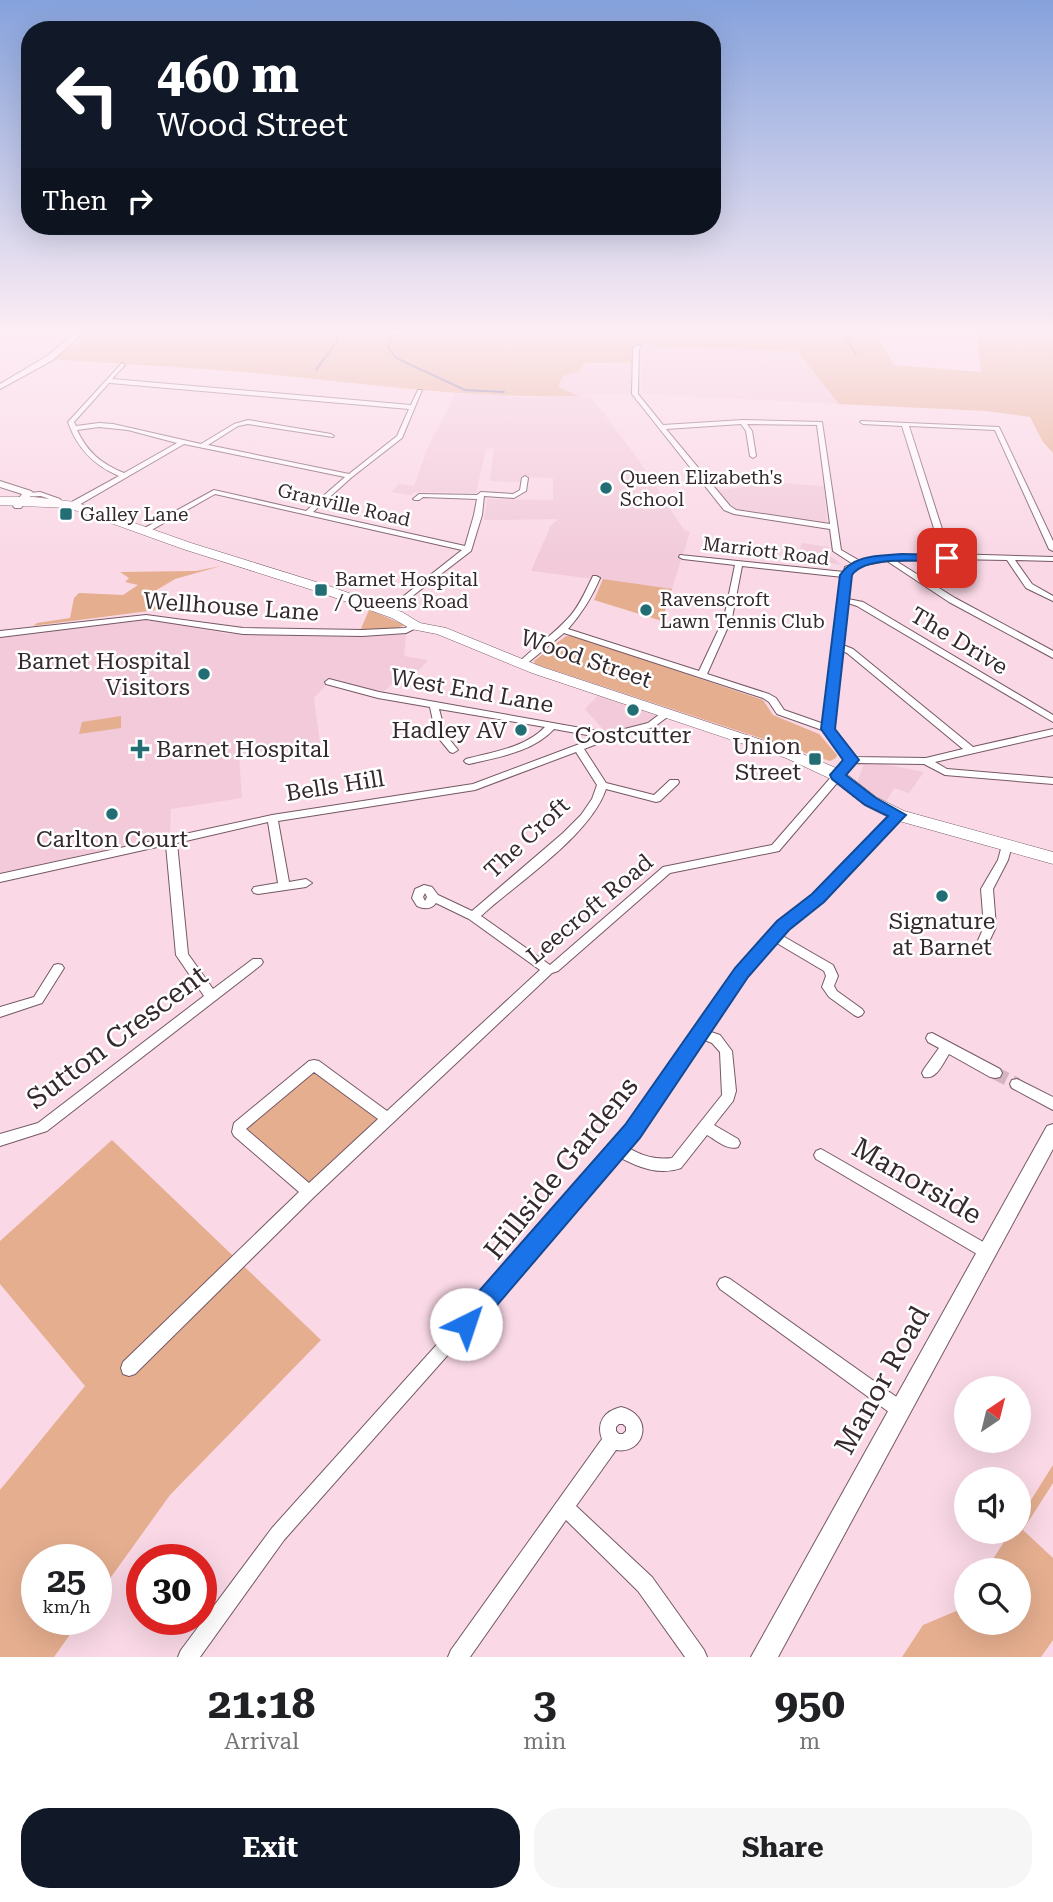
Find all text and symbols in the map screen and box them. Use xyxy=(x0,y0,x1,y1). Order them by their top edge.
text: 460 m xyxy=(157,47,299,104)
icon: left xyxy=(42,49,133,140)
text: Wood Street xyxy=(157,106,348,144)
icon: right xyxy=(121,182,159,220)
text: Then xyxy=(42,186,107,216)
place label: Queen Elizabeth's School xyxy=(620,466,782,511)
street label: Granville Road xyxy=(275,479,413,531)
marker: Queen Elizabeth's School xyxy=(598,480,614,496)
place label: Galley Lane xyxy=(80,503,188,526)
marker: Galley Lane xyxy=(58,506,74,522)
pin xyxy=(917,528,977,588)
street label: Marriott Road xyxy=(701,532,831,570)
icon: arrive xyxy=(928,539,966,577)
place label: Barnet Hospital / Queens Road xyxy=(334,568,478,613)
marker: Barnet Hospital / Queens Road xyxy=(313,582,329,598)
street label: Wellhouse Lane xyxy=(142,587,320,627)
place label: Ravenscroft Lawn Tennis Club xyxy=(660,588,825,633)
street label: The Drive xyxy=(905,601,1013,681)
marker: Ravenscroft Lawn Tennis Club xyxy=(638,602,654,618)
street label: Wood Street xyxy=(517,624,656,694)
place label: Barnet Hospital Visitors xyxy=(17,648,190,701)
street label: West End Lane xyxy=(388,663,556,719)
marker: Barnet Hospital Visitors xyxy=(196,666,212,682)
marker: Costcutter xyxy=(625,702,641,718)
place label: Hadley AV xyxy=(391,717,507,744)
marker: Hadley AV xyxy=(513,722,529,738)
place label: Costcutter xyxy=(575,722,691,749)
place label: Union Street xyxy=(732,733,801,786)
place label: Barnet Hospital xyxy=(156,736,329,763)
marker: Barnet Hospital xyxy=(130,739,150,759)
marker: Union Street xyxy=(807,751,823,767)
street label: Bells Hill xyxy=(284,765,386,807)
street label: The Croft xyxy=(479,792,575,884)
marker: Carlton Court xyxy=(104,806,120,822)
place label: Carlton Court xyxy=(36,826,188,853)
street label: Leecroft Road xyxy=(522,848,659,970)
marker: Signature at Barnet xyxy=(934,888,950,904)
place label: Signature at Barnet xyxy=(889,908,995,961)
street label: Sutton Crescent xyxy=(20,958,214,1116)
street label: Hillside Gardens xyxy=(477,1070,645,1266)
street label: Manorside xyxy=(846,1131,988,1231)
position arrow xyxy=(429,1287,503,1361)
street label: Manor Road xyxy=(828,1300,936,1460)
north arrow xyxy=(954,1376,1031,1452)
map controls xyxy=(954,1376,1031,1635)
button: sound xyxy=(954,1467,1031,1544)
speed limit sign: 30 xyxy=(126,1544,217,1635)
button: search xyxy=(954,1558,1031,1635)
text: 25 xyxy=(47,1560,86,1601)
text: km/h xyxy=(42,1596,91,1617)
text: 21:18 xyxy=(208,1679,315,1728)
text: 3 xyxy=(533,1679,557,1728)
text: 950 xyxy=(774,1679,845,1728)
text: Arrival xyxy=(224,1728,299,1755)
text: min xyxy=(523,1728,566,1755)
text: m xyxy=(799,1728,820,1755)
button: Exit xyxy=(21,1808,520,1888)
button: Share xyxy=(534,1808,1032,1888)

